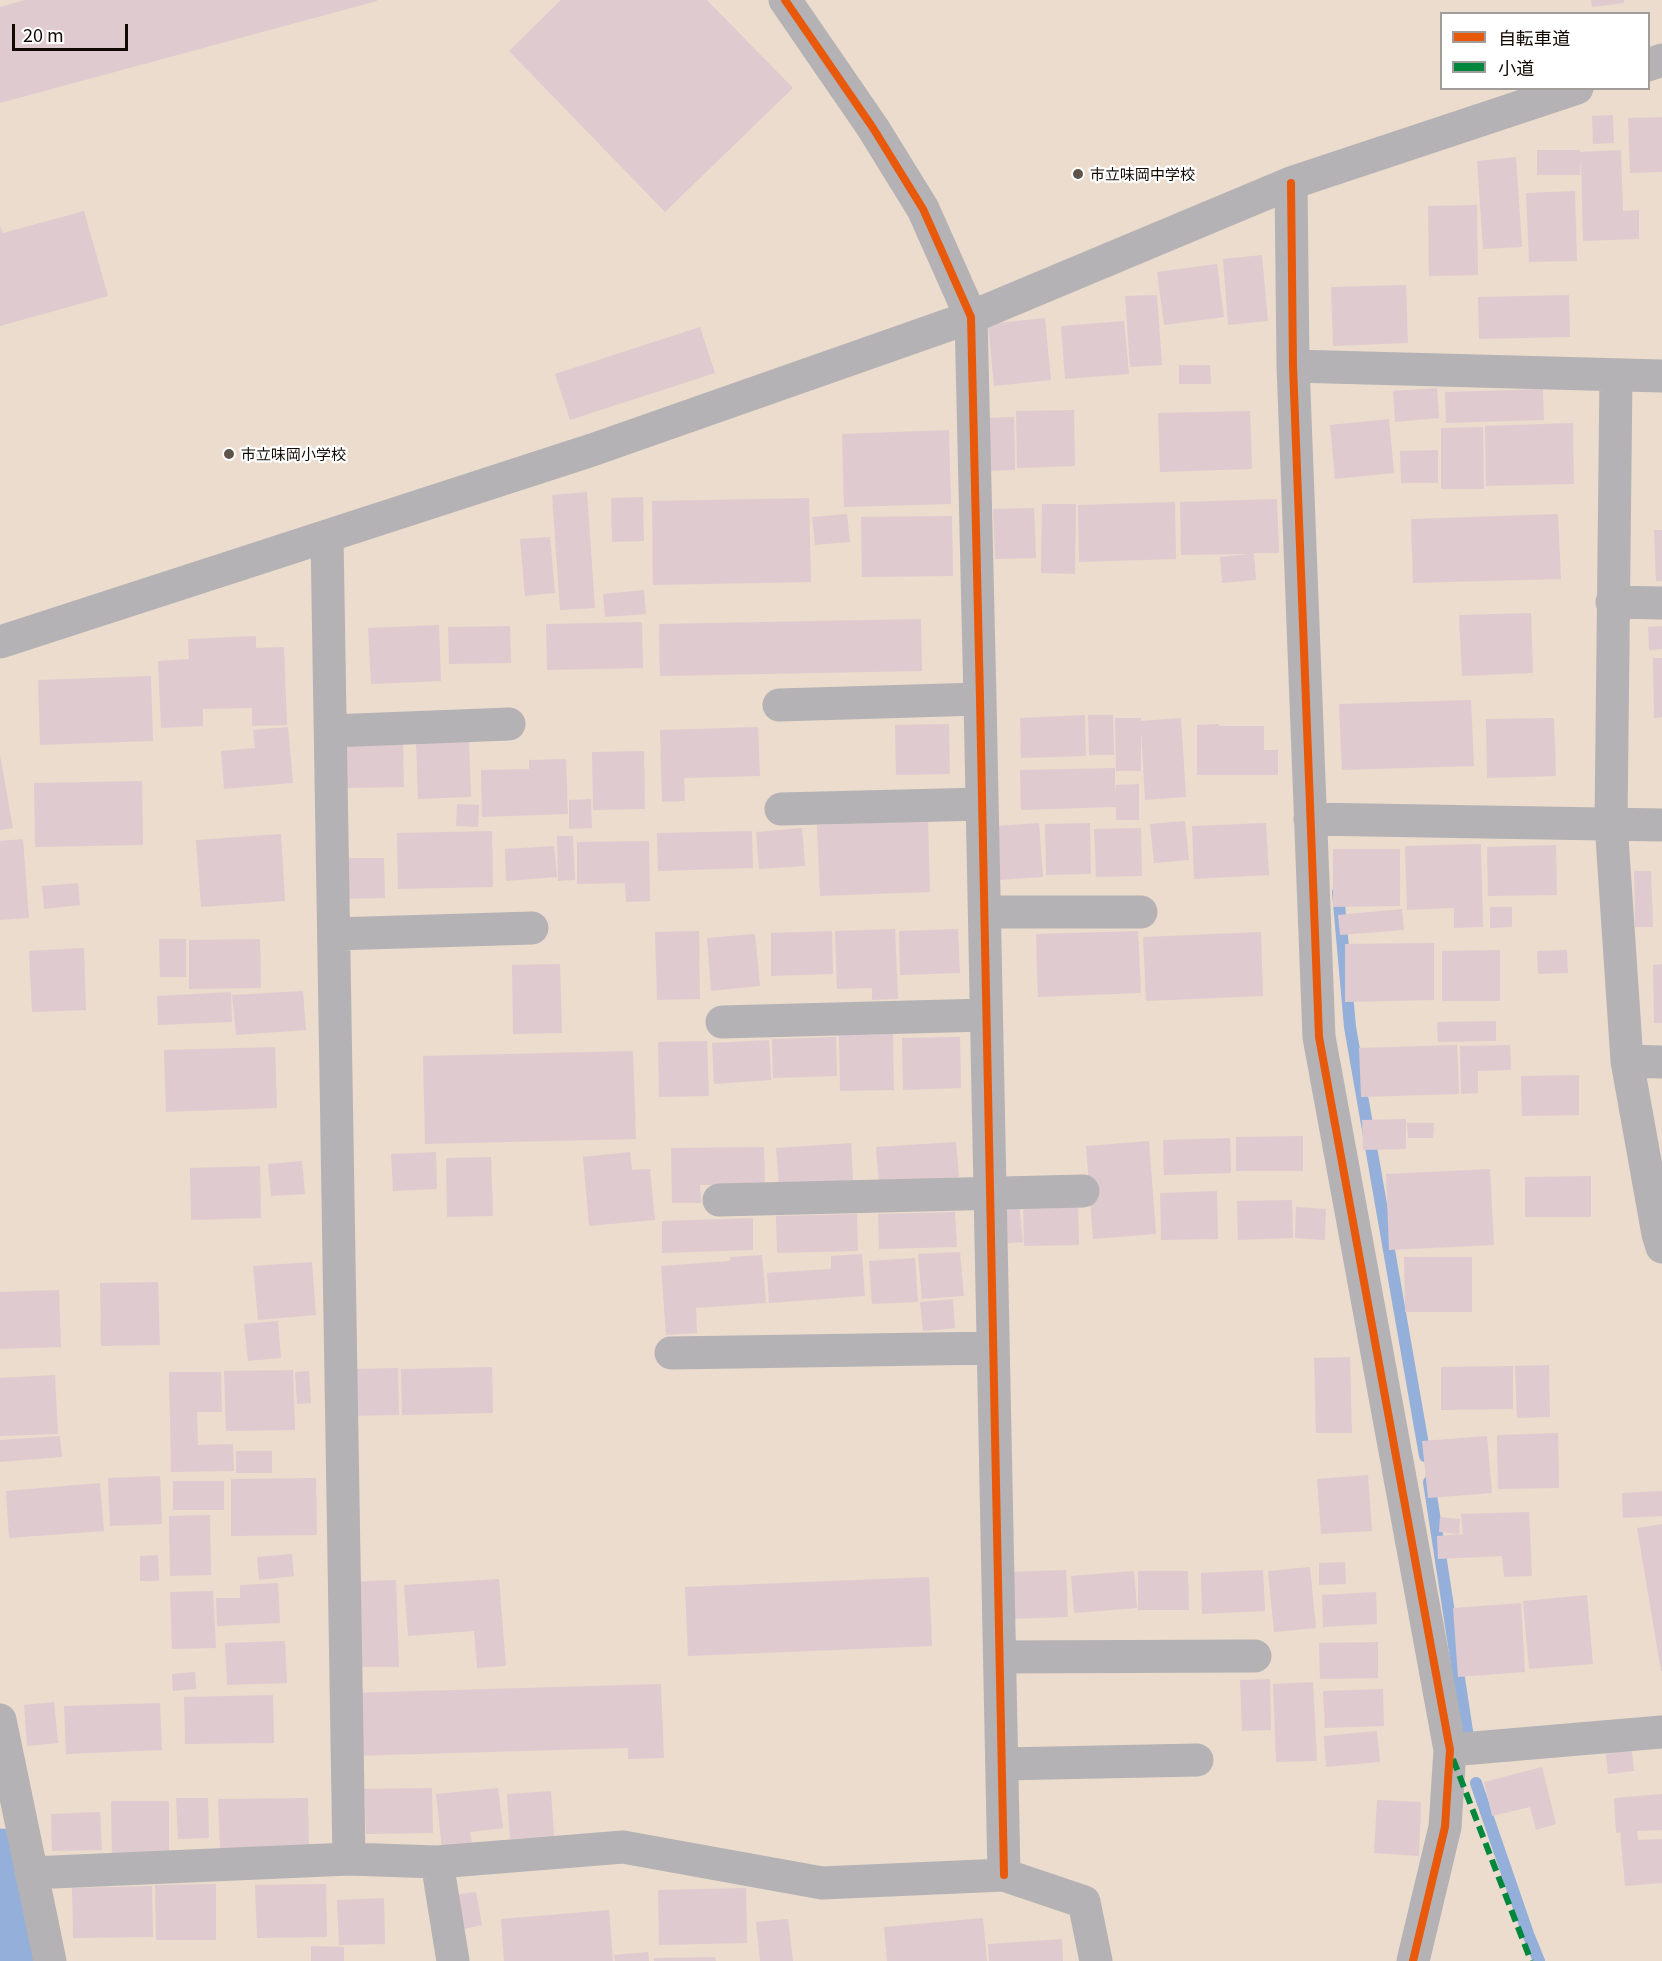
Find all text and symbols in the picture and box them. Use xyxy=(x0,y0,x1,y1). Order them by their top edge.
scale bar xyxy=(15,12,130,50)
legend xyxy=(1440,12,1650,90)
text: 20 m xyxy=(23,21,64,47)
text: 自転車道 xyxy=(1498,24,1570,50)
text: 小道 xyxy=(1498,54,1534,80)
place label: 市立味岡中学校 xyxy=(1090,165,1195,183)
marker: 市立味岡中学校 xyxy=(1071,167,1085,181)
place label: 市立味岡小学校 xyxy=(241,445,346,463)
marker: 市立味岡小学校 xyxy=(222,447,236,461)

